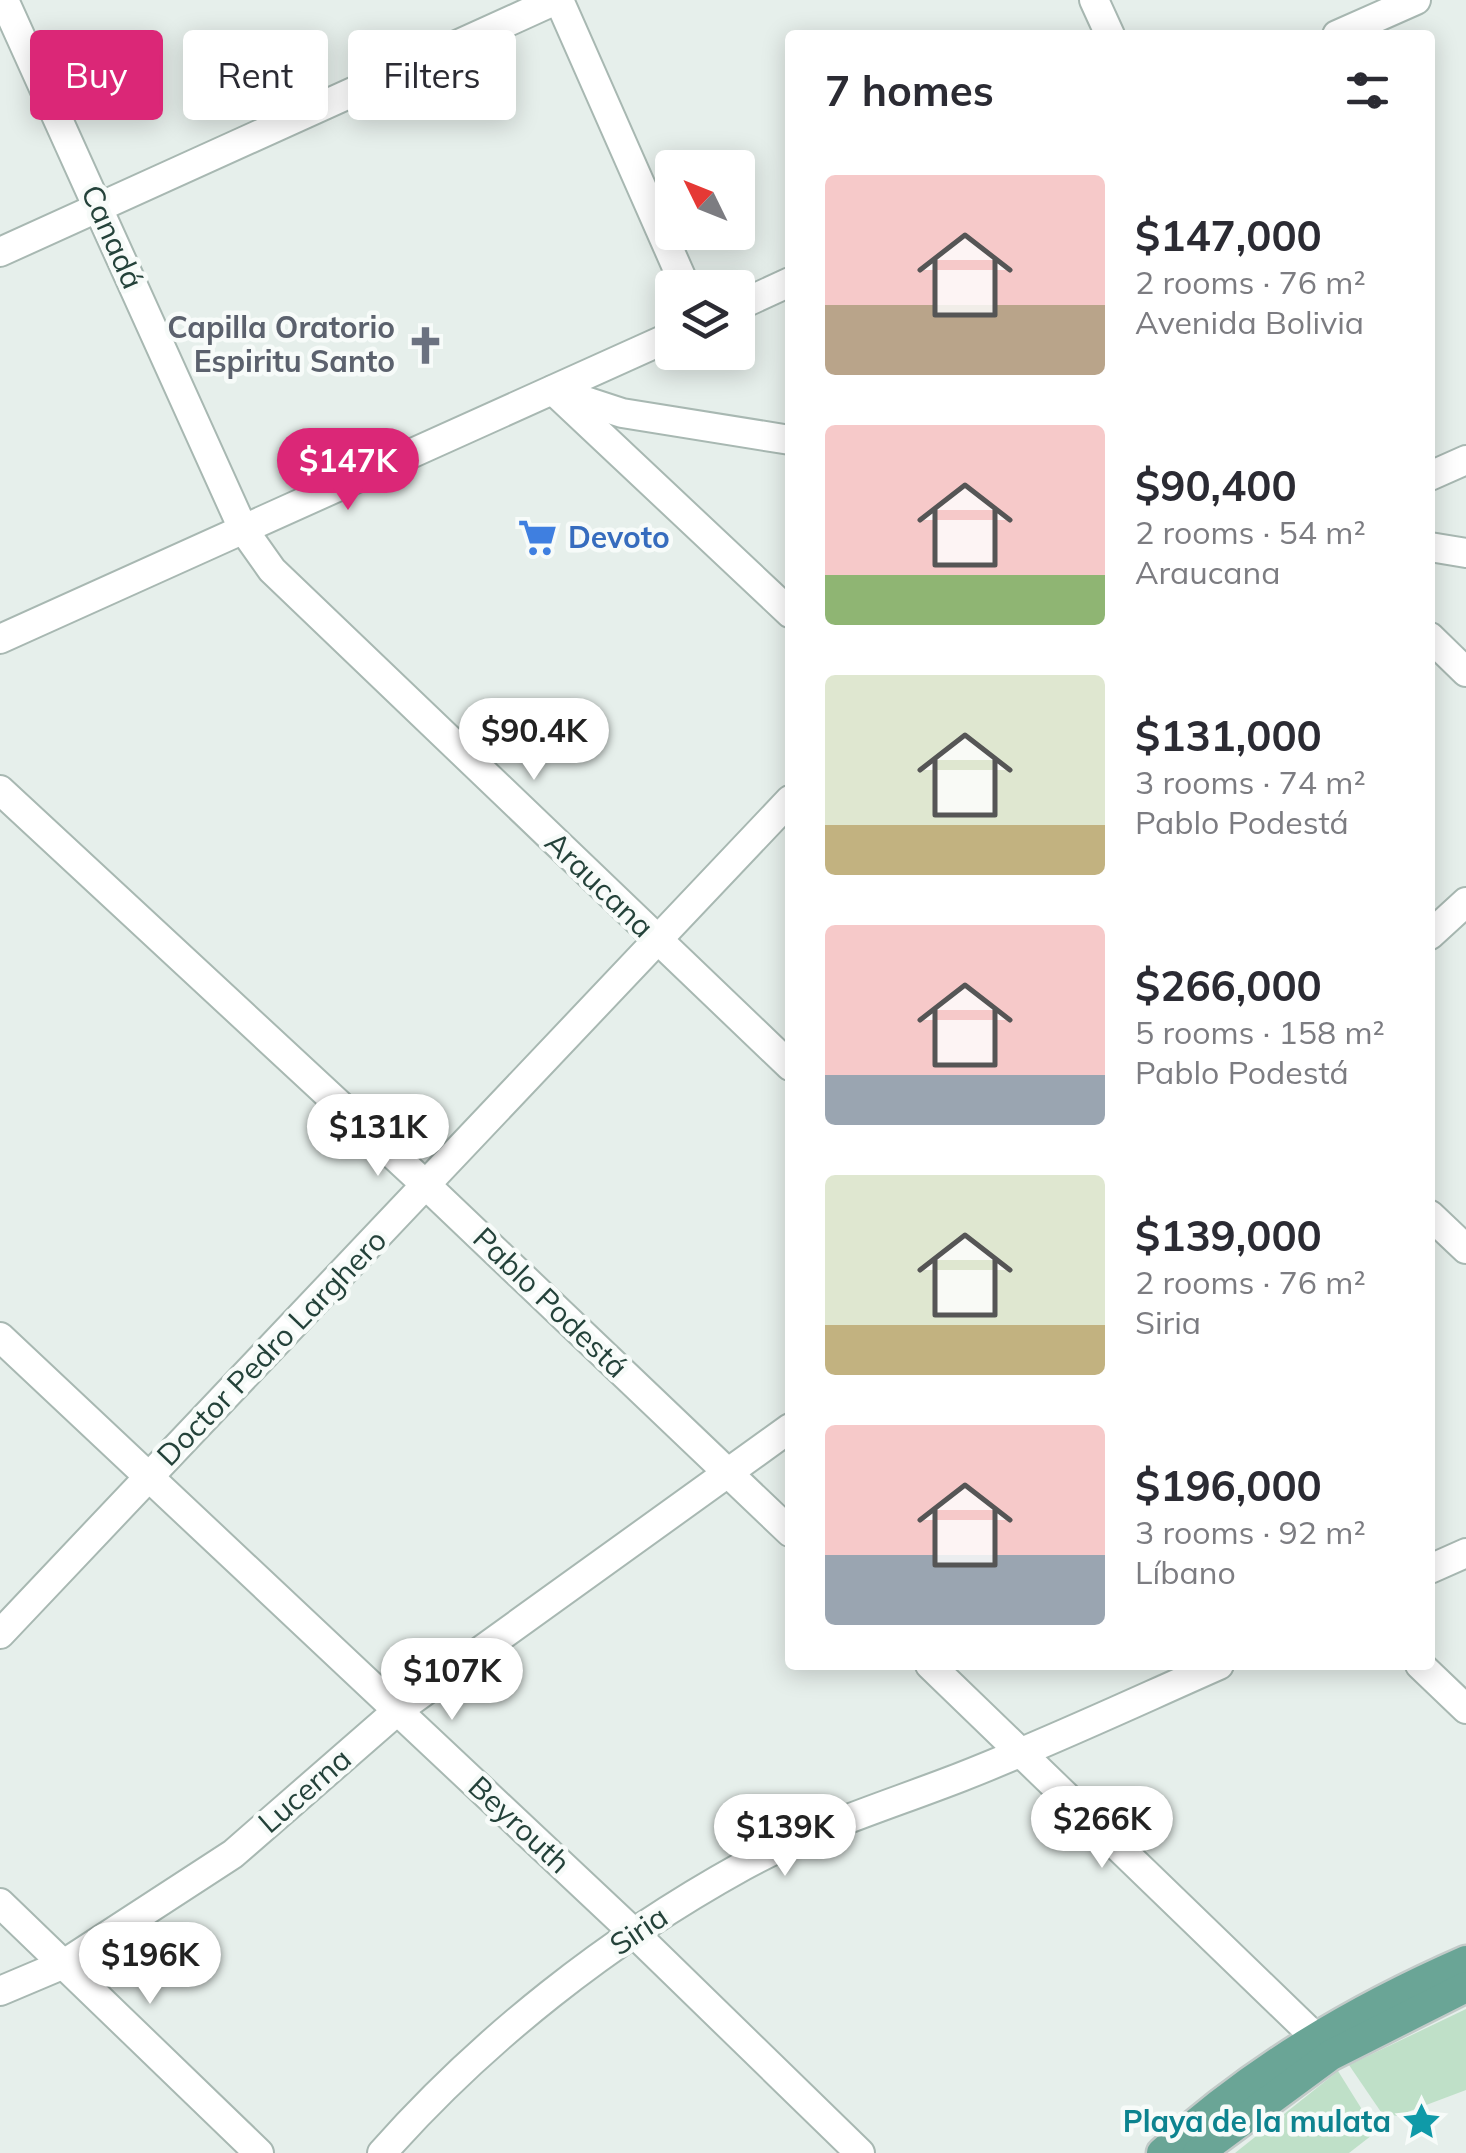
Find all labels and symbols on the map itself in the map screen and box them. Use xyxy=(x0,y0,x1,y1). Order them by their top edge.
north arrow xyxy=(655,150,755,250)
street label: Canadá xyxy=(73,179,153,294)
place label: Capilla Oratorio Espiritu Santo xyxy=(167,308,395,380)
church icon: Capilla Oratorio Espiritu Santo xyxy=(404,324,446,366)
pin: $147K xyxy=(278,428,418,513)
supermarket icon: Devoto xyxy=(517,517,559,559)
place label: Devoto xyxy=(568,518,670,556)
pin: $90.4K xyxy=(453,698,615,783)
street label: Araucana xyxy=(537,823,662,945)
pin: $131K xyxy=(308,1094,448,1179)
street label: Pablo Podestá xyxy=(465,1219,636,1386)
street label: Doctor Pedro Larghero xyxy=(148,1221,394,1474)
pin: $107K xyxy=(382,1638,522,1723)
street label: Lucerna xyxy=(250,1740,359,1841)
street label: Beyrouth xyxy=(461,1768,579,1881)
pin: $266K xyxy=(1032,1786,1172,1871)
pin: $139K xyxy=(715,1794,855,1879)
street label: Siria xyxy=(602,1897,675,1963)
pin: $196K xyxy=(80,1922,220,2007)
place icon: Playa de la mulata xyxy=(1400,2101,1442,2143)
place label: Playa de la mulata xyxy=(1123,2102,1391,2140)

